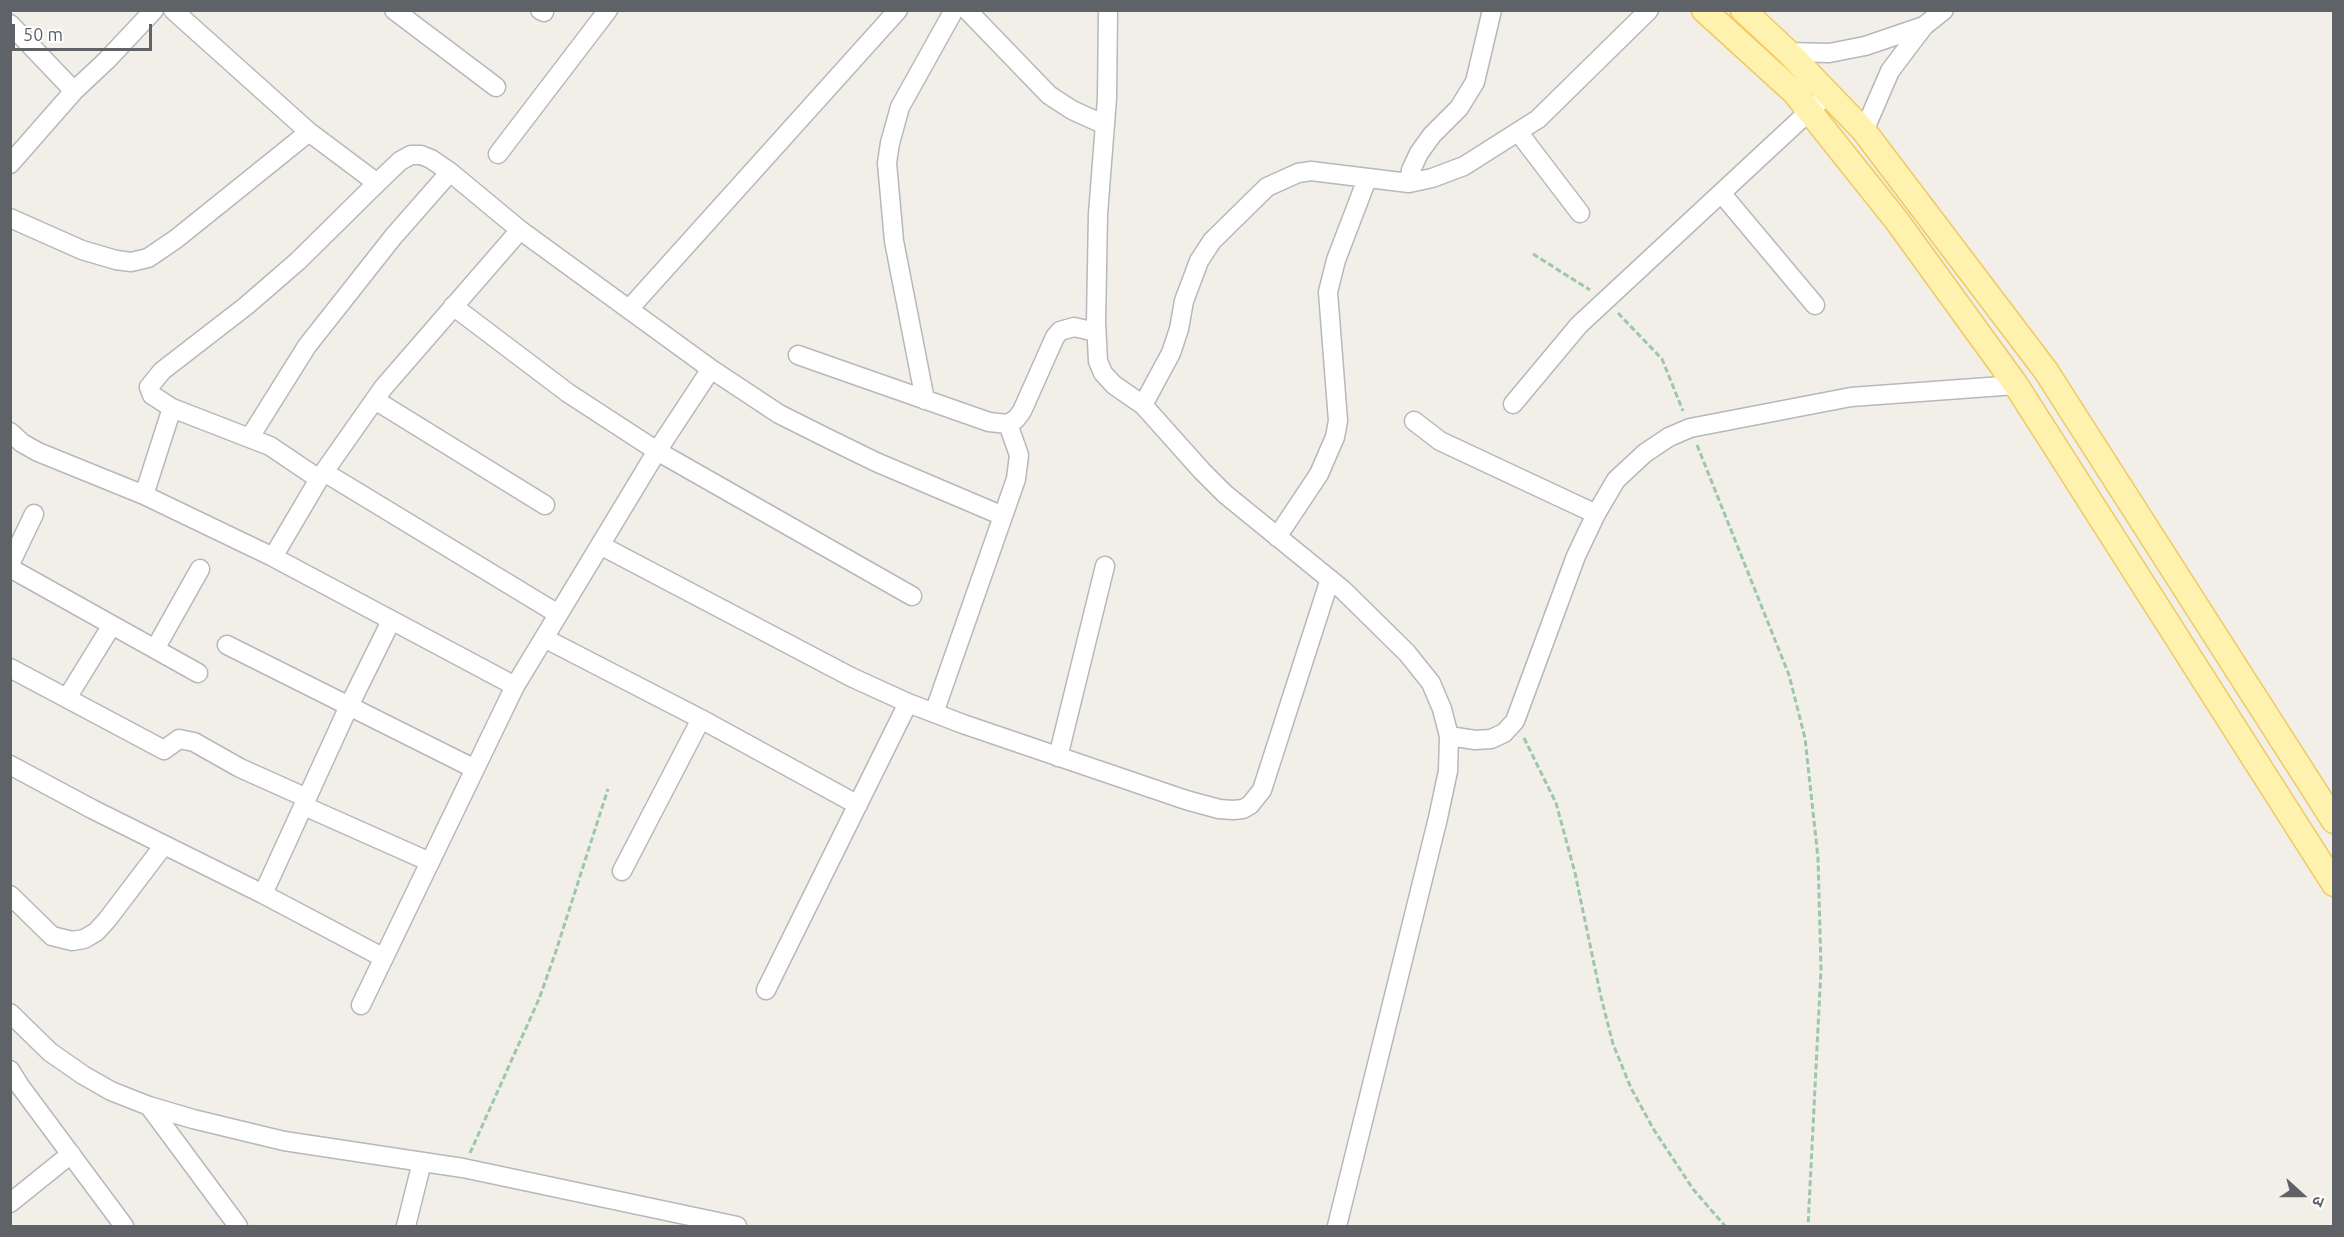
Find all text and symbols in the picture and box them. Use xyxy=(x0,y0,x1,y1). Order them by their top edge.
scale bar xyxy=(15,12,154,50)
text: 50 m xyxy=(23,24,63,44)
north arrow xyxy=(2272,1165,2332,1225)
text: उ xyxy=(2309,1194,2329,1209)

